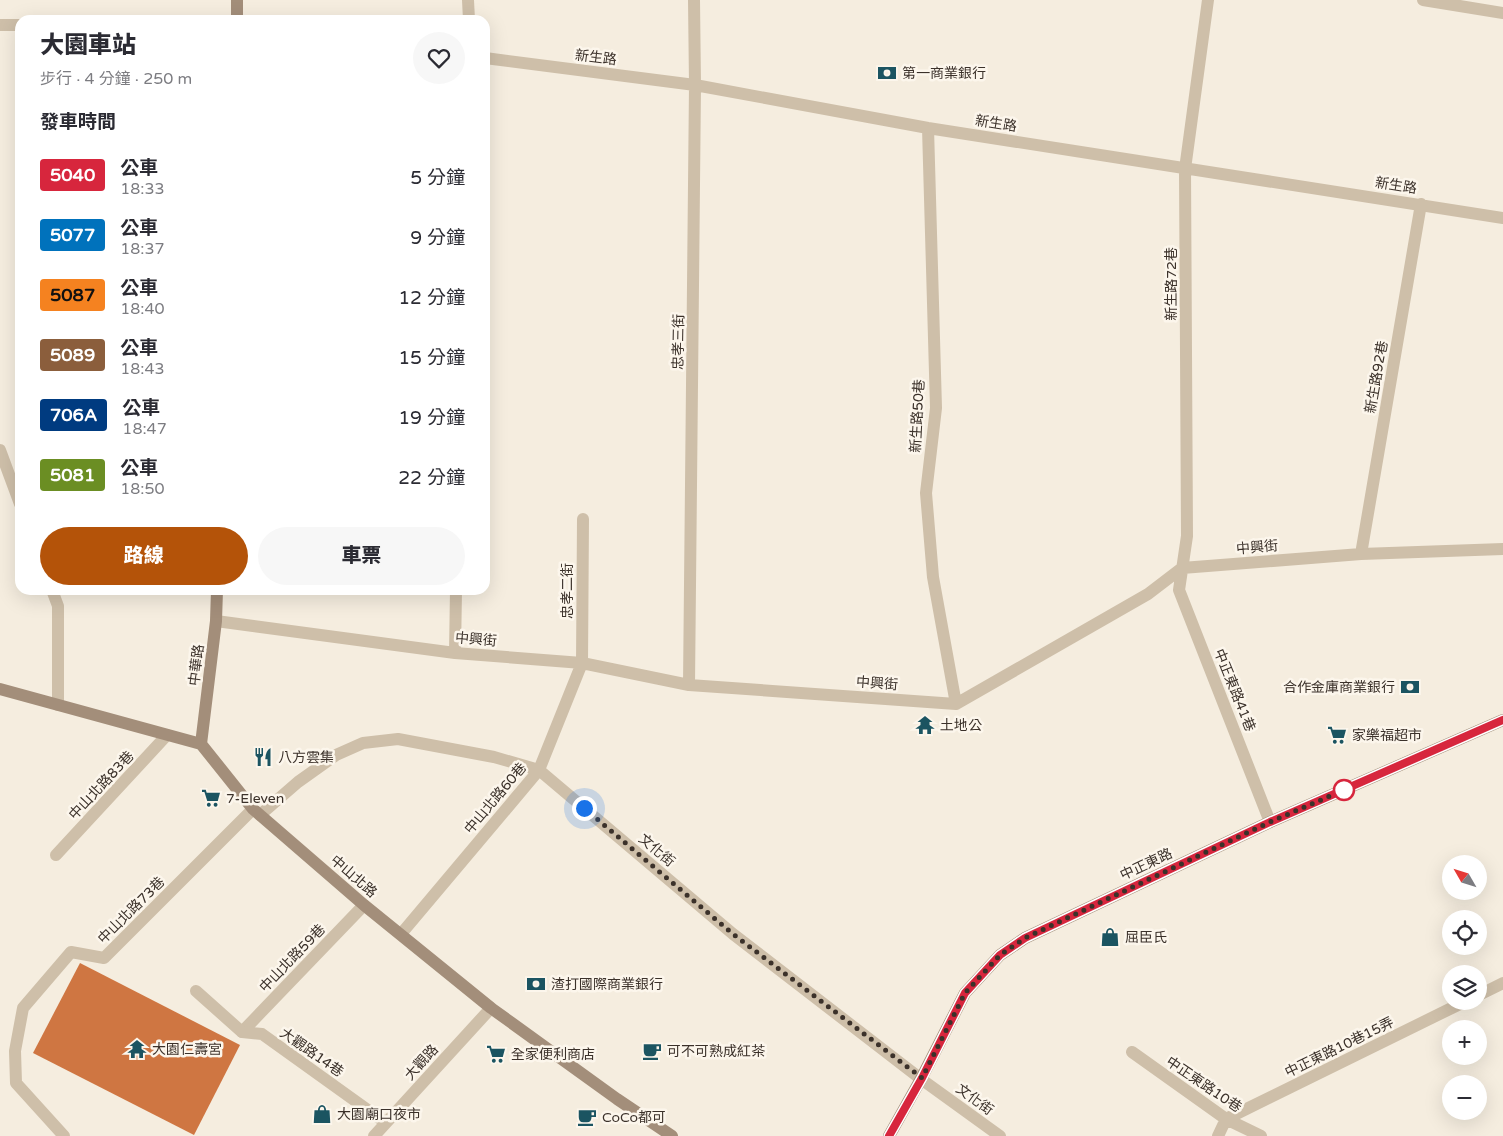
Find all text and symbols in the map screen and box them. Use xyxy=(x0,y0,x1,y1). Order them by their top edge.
text: 大園車站 xyxy=(40,31,136,60)
button: heart xyxy=(413,32,465,84)
street label: 新生路 xyxy=(574,47,618,68)
bank icon: 第一商業銀行 xyxy=(876,62,898,84)
place label: 第一商業銀行 xyxy=(902,65,986,82)
text: 步行 · 4 分鐘 · 250 m xyxy=(40,69,192,89)
text: 發車時間 xyxy=(40,111,116,133)
street label: 新生路 xyxy=(974,112,1018,135)
text: 公車 xyxy=(120,157,158,179)
text: 5040 xyxy=(50,164,95,186)
text: 5 分鐘 xyxy=(410,167,465,189)
street label: 新生路 xyxy=(1374,174,1418,197)
text: 18:33 xyxy=(120,179,165,199)
text: 公車 xyxy=(120,217,158,239)
text: 5077 xyxy=(50,224,95,246)
text: 9 分鐘 xyxy=(410,227,465,249)
text: 18:37 xyxy=(120,239,165,259)
street label: 新生路72巷 xyxy=(1163,247,1180,321)
text: 公車 xyxy=(120,277,158,299)
text: 5087 xyxy=(50,284,95,306)
text: 12 分鐘 xyxy=(398,287,465,309)
text: 18:40 xyxy=(120,299,165,319)
street label: 忠孝三街 xyxy=(670,314,687,370)
text: 公車 xyxy=(120,337,158,359)
street label: 新生路92巷 xyxy=(1362,339,1391,415)
text: 5089 xyxy=(50,344,95,366)
text: 15 分鐘 xyxy=(398,347,465,369)
text: 18:43 xyxy=(120,359,165,379)
street label: 新生路50巷 xyxy=(907,379,928,453)
text: 公車 xyxy=(122,397,160,419)
text: 706A xyxy=(50,404,97,426)
text: 19 分鐘 xyxy=(398,407,465,429)
text: 18:47 xyxy=(122,419,167,439)
text: 公車 xyxy=(120,457,158,479)
text: 5081 xyxy=(50,464,95,486)
text: 22 分鐘 xyxy=(398,467,465,489)
text: 18:50 xyxy=(120,479,165,499)
button: 路線 xyxy=(40,527,248,585)
button: 車票 xyxy=(258,527,465,585)
street label: 中興街 xyxy=(1235,537,1279,558)
street label: 忠孝二街 xyxy=(559,563,576,619)
street label: 中興街 xyxy=(454,629,498,650)
street label: 中華路 xyxy=(186,643,207,687)
street label: 中正東路41巷 xyxy=(1210,646,1259,734)
street label: 中興街 xyxy=(855,674,899,693)
bank icon: 合作金庫商業銀行 xyxy=(1399,676,1421,698)
place label: 合作金庫商業銀行 xyxy=(1283,679,1395,696)
temple icon: 土地公 xyxy=(914,714,936,736)
place label: 土地公 xyxy=(940,717,982,734)
supermarket icon: 家樂福超市 xyxy=(1326,724,1348,746)
place label: 家樂福超市 xyxy=(1352,727,1422,744)
restaurant icon: 八方雲集 xyxy=(252,746,274,768)
street label: 中山北路83巷 xyxy=(65,748,137,823)
place label: 八方雲集 xyxy=(278,749,334,766)
street label: 中山北路60巷 xyxy=(461,759,530,837)
unlabelled marker xyxy=(1333,779,1355,801)
supermarket icon: 7-Eleven xyxy=(200,787,222,809)
place label: 7-Eleven xyxy=(226,790,284,807)
your location xyxy=(572,796,597,821)
street label: 文化街 xyxy=(635,830,678,870)
street label: 中正東路 xyxy=(1117,845,1175,884)
street label: 中山北路 xyxy=(327,852,380,901)
north arrow xyxy=(1442,855,1488,900)
map controls xyxy=(1442,855,1487,1120)
street label: 中山北路73巷 xyxy=(94,873,168,947)
button: locate xyxy=(1442,910,1487,955)
street label: 中山北路59巷 xyxy=(256,921,329,996)
shop icon: 屈臣氏 xyxy=(1099,926,1121,948)
place label: 屈臣氏 xyxy=(1125,929,1167,946)
button: layers xyxy=(1442,965,1487,1010)
bank icon: 渣打國際商業銀行 xyxy=(525,973,547,995)
place label: 渣打國際商業銀行 xyxy=(551,976,663,993)
street label: 中正東路10巷15弄 xyxy=(1282,1014,1397,1081)
button: + xyxy=(1442,1020,1487,1065)
street label: 大觀路14巷 xyxy=(277,1024,347,1080)
temple icon: 大園仁壽宮 xyxy=(126,1038,148,1060)
cafe icon: 可不可熟成紅茶 xyxy=(641,1040,663,1062)
place label: 大園仁壽宮 xyxy=(152,1041,222,1058)
street label: 大觀路 xyxy=(401,1041,442,1084)
supermarket icon: 全家便利商店 xyxy=(485,1043,507,1065)
place label: 可不可熟成紅茶 xyxy=(667,1043,765,1060)
place label: 全家便利商店 xyxy=(511,1046,595,1063)
street label: 中正東路10巷 xyxy=(1163,1053,1245,1116)
button: − xyxy=(1442,1075,1487,1120)
street label: 文化街 xyxy=(953,1080,997,1119)
shop icon: 大園廟口夜市 xyxy=(311,1103,333,1125)
place label: 大園廟口夜市 xyxy=(337,1106,421,1123)
cafe icon: CoCo都可 xyxy=(576,1106,598,1128)
place label: CoCo都可 xyxy=(602,1109,666,1126)

